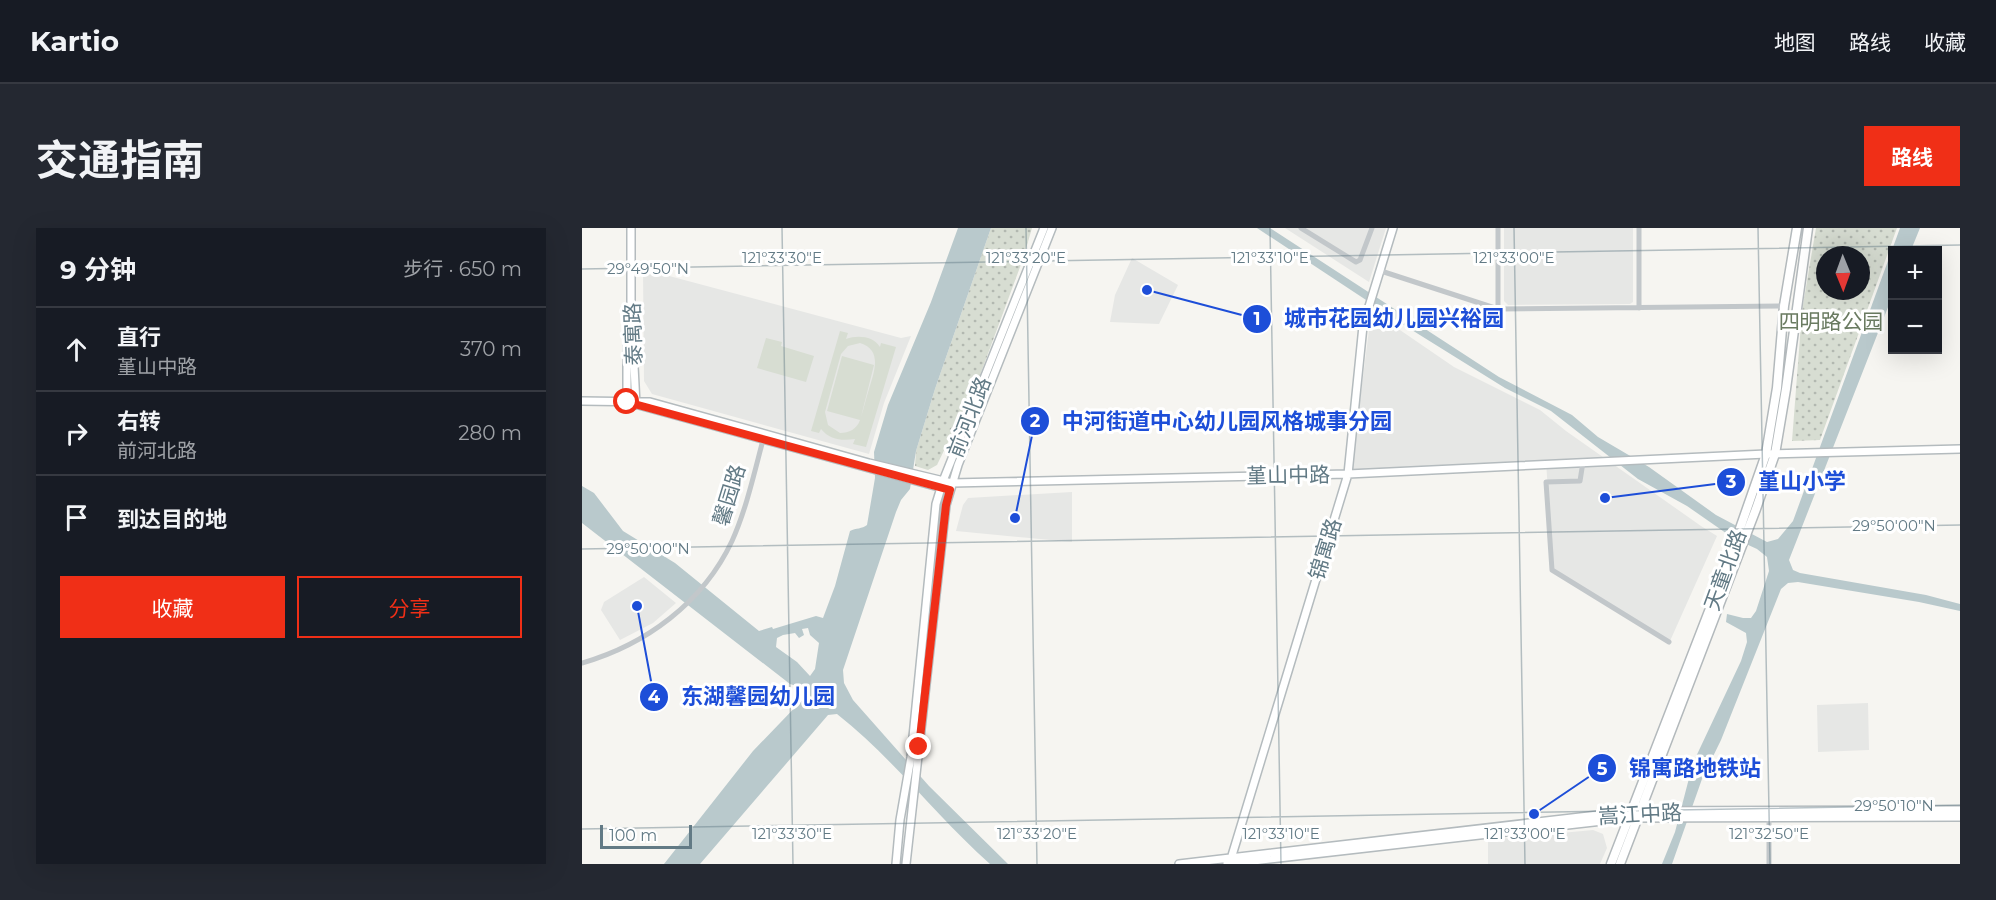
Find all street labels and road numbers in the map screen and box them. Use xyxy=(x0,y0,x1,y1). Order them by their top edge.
street label: 泰寓路 xyxy=(619,302,647,366)
street label: 前河北路 xyxy=(942,373,996,461)
street label: 馨园路 xyxy=(708,461,750,529)
street label: 堇山中路 xyxy=(1246,462,1330,488)
street label: 锦寓路 xyxy=(1304,515,1346,583)
street label: 天童北路 xyxy=(1699,526,1751,614)
street label: 嵩江中路 xyxy=(1597,799,1683,829)

